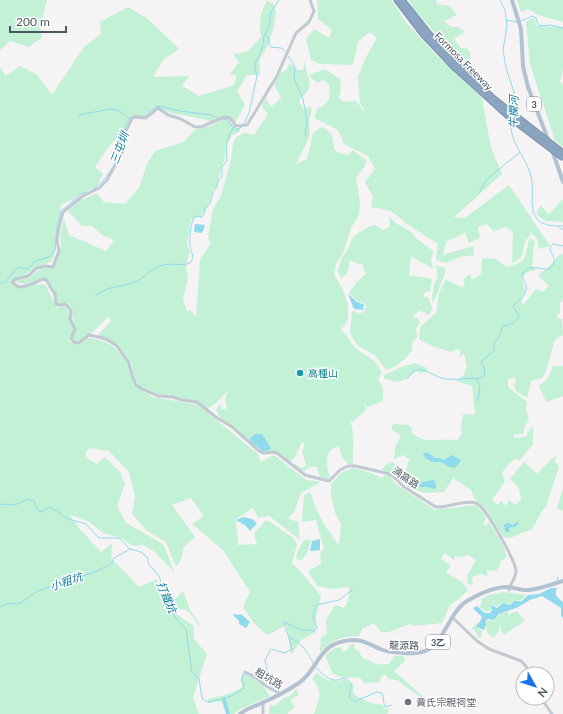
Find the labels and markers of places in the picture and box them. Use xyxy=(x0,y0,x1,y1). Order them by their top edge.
place label: 高種山 xyxy=(308,367,338,379)
marker: 高種山 xyxy=(295,368,305,378)
place label: 黃氏宗親祠堂 xyxy=(416,696,476,708)
marker: 黃氏宗親祠堂 xyxy=(403,697,413,707)

